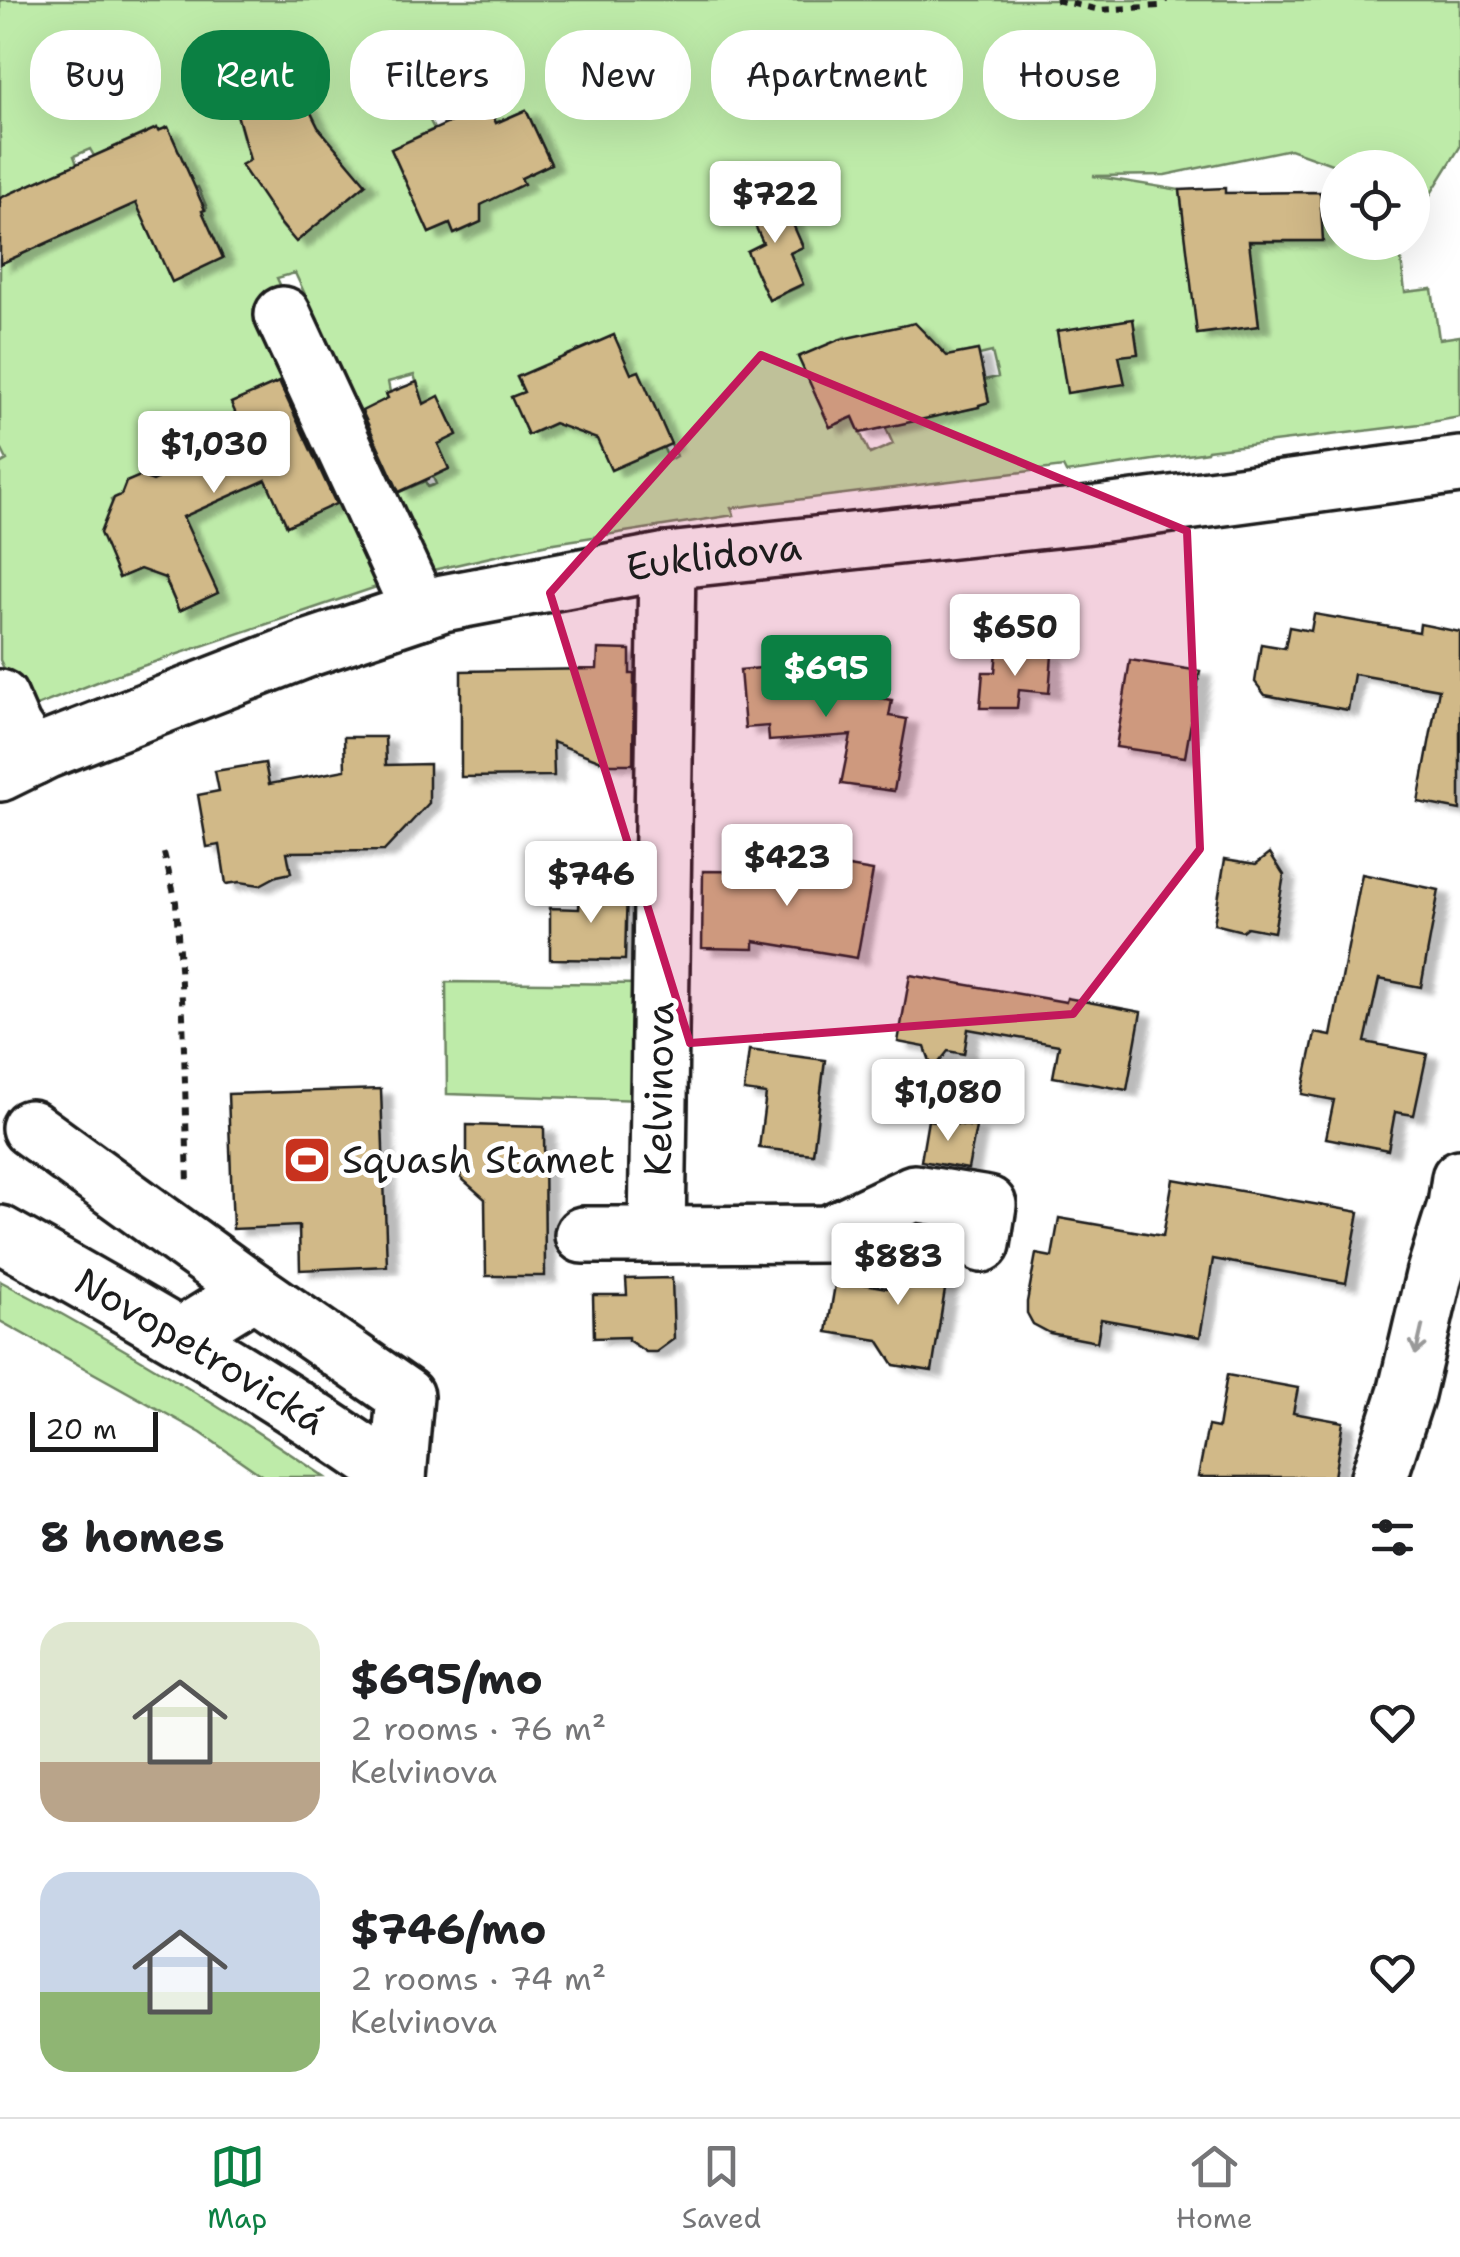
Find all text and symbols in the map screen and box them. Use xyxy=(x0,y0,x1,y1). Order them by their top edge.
chip: Buy xyxy=(30,30,161,120)
chip: Rent xyxy=(181,30,330,120)
chip: Filters xyxy=(350,30,525,120)
chip: New xyxy=(545,30,691,120)
chip: Apartment xyxy=(711,30,963,120)
chip: House xyxy=(983,30,1156,120)
map controls xyxy=(1320,150,1430,260)
button: locate xyxy=(1320,150,1430,260)
pin: $722 xyxy=(716,161,834,246)
text: $722 xyxy=(732,172,818,215)
pin: $1,030 xyxy=(133,411,295,496)
text: $1,030 xyxy=(160,422,268,465)
street label: Euklidova xyxy=(622,521,805,593)
pin: $650 xyxy=(956,594,1074,679)
text: $650 xyxy=(972,605,1058,648)
pin: $695 xyxy=(767,635,885,720)
text: $695 xyxy=(783,646,869,689)
pin: $423 xyxy=(728,824,846,909)
text: $423 xyxy=(744,835,830,878)
pin: $746 xyxy=(532,841,650,926)
text: $746 xyxy=(547,852,635,895)
street label: Kelvinova xyxy=(631,1001,686,1177)
pin: $1,080 xyxy=(867,1059,1029,1144)
text: $1,080 xyxy=(894,1070,1002,1113)
sports icon: Squash Stamet xyxy=(281,1134,333,1186)
place label: Squash Stamet xyxy=(342,1134,615,1185)
pin: $883 xyxy=(839,1223,957,1308)
text: $883 xyxy=(853,1234,943,1277)
street label: Novopetrovická xyxy=(66,1255,336,1446)
one-way arrow xyxy=(1409,1323,1427,1355)
scale bar xyxy=(30,1407,158,1452)
text: 20 m xyxy=(45,1410,117,1448)
text: 8 homes xyxy=(40,1509,225,1565)
icon: filters xyxy=(1365,1510,1420,1565)
text: $695/mo xyxy=(350,1651,543,1707)
icon: home xyxy=(120,1662,240,1782)
icon: heart xyxy=(1365,1695,1420,1750)
text: 2 rooms · 76 m² xyxy=(350,1707,606,1750)
text: Kelvinova xyxy=(350,1750,497,1793)
text: $746/mo xyxy=(350,1901,547,1957)
icon: home xyxy=(120,1912,240,2032)
icon: heart xyxy=(1365,1945,1420,2000)
text: 2 rooms · 74 m² xyxy=(350,1957,606,2000)
text: Kelvinova xyxy=(350,2000,497,2043)
tab: Map xyxy=(207,2139,267,2237)
tab: Saved xyxy=(682,2139,761,2237)
tab: Home xyxy=(1176,2139,1253,2237)

